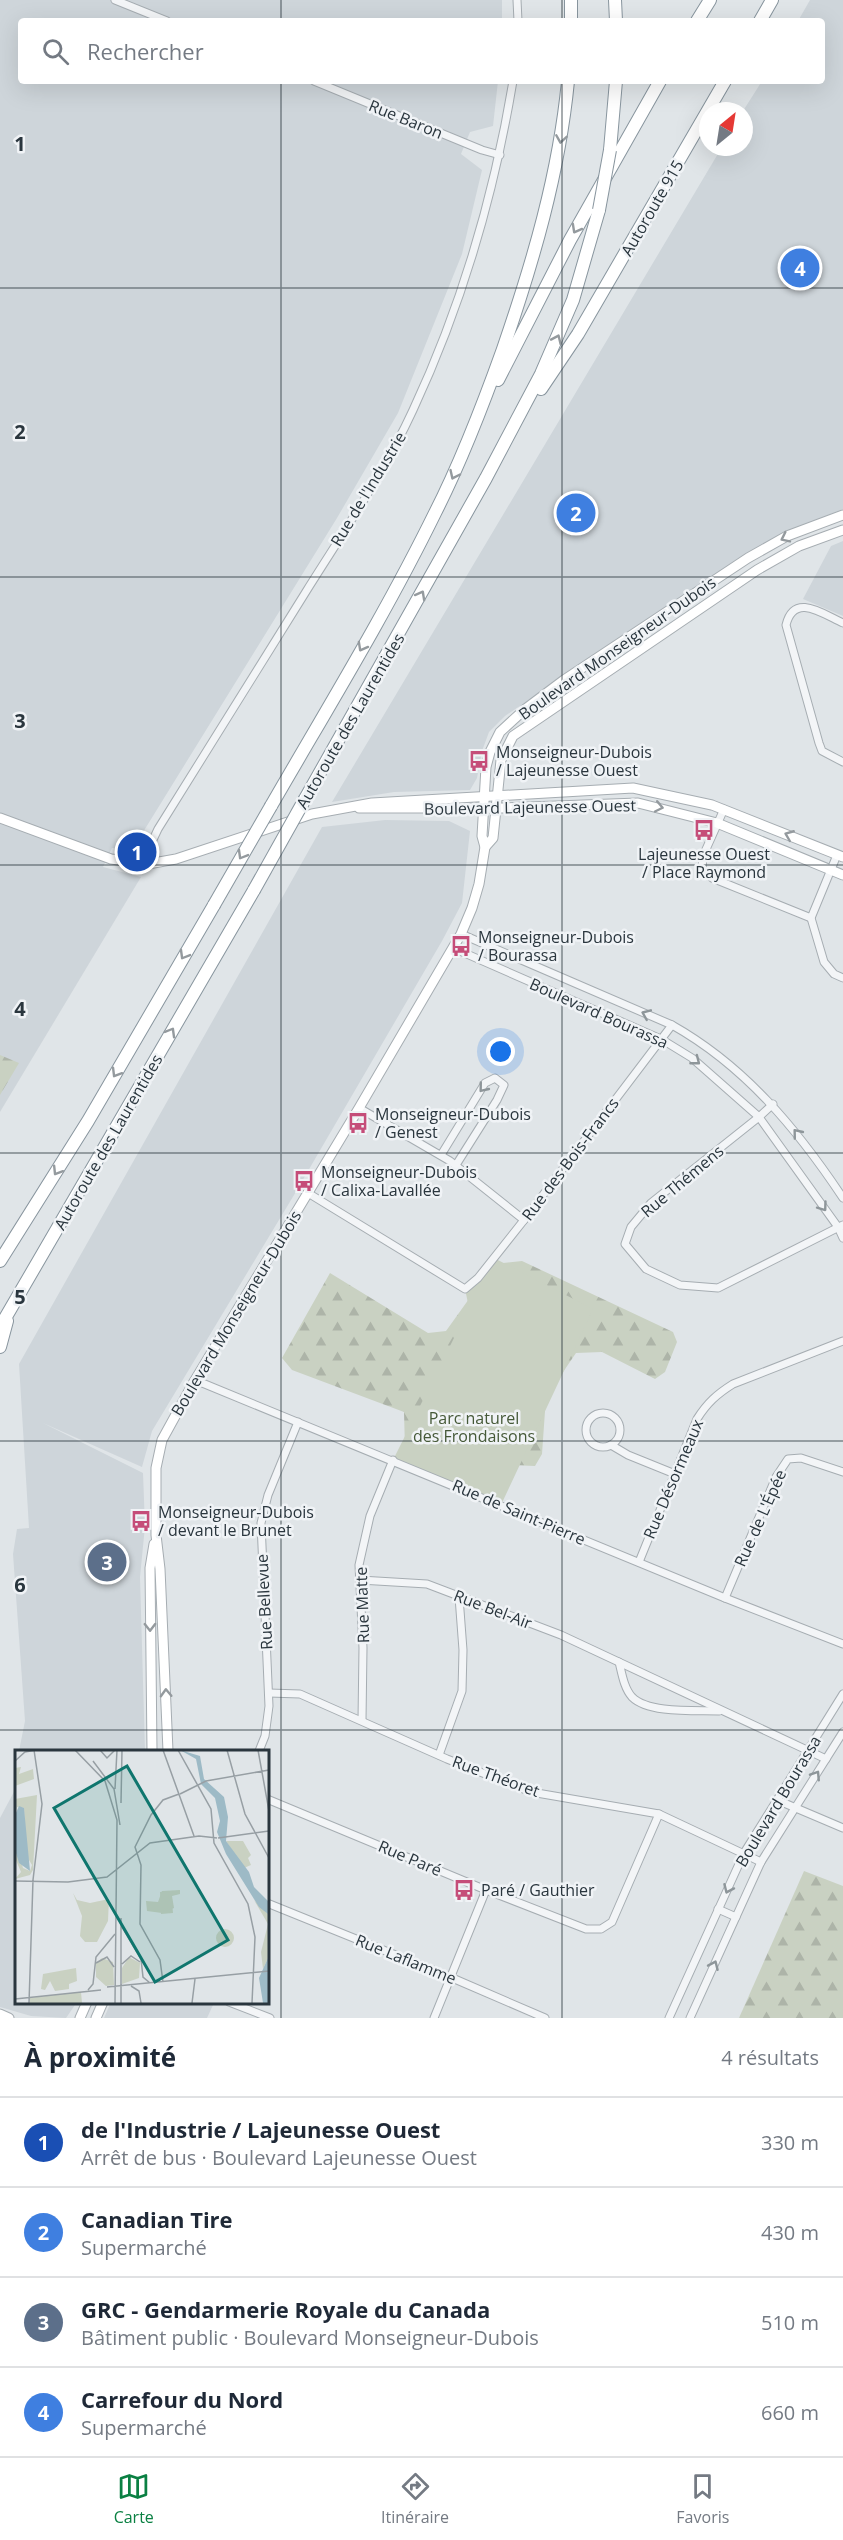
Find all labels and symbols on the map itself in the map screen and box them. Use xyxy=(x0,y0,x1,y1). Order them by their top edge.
street label: Rue Baron xyxy=(366,94,446,144)
north arrow xyxy=(699,102,753,156)
text: 1 xyxy=(14,130,26,157)
one-way arrow xyxy=(555,134,568,144)
street label: Autoroute 915 xyxy=(616,156,688,260)
one-way arrow xyxy=(572,223,583,234)
pin: 4 xyxy=(780,246,820,290)
one-way arrow xyxy=(550,334,562,345)
text: 2 xyxy=(14,418,26,445)
street label: Rue de l'Industrie xyxy=(325,428,411,550)
one-way arrow xyxy=(449,468,461,479)
pin: 2 xyxy=(556,490,596,536)
one-way arrow xyxy=(780,531,791,543)
street label: Boulevard Monseigneur-Dubois xyxy=(514,571,720,725)
one-way arrow xyxy=(414,591,425,601)
street label: Autoroute des Laurentides xyxy=(291,629,409,813)
one-way arrow xyxy=(358,641,369,651)
text: 3 xyxy=(14,707,26,734)
place label: Monseigneur-Dubois / Lajeunesse Ouest xyxy=(496,741,652,781)
bus stop icon: Monseigneur-Dubois / Lajeunesse Ouest xyxy=(467,749,491,773)
street label: Boulevard Lajeunesse Ouest xyxy=(424,794,636,820)
one-way arrow xyxy=(654,800,664,813)
bus stop icon: Lajeunesse Ouest / Place Raymond xyxy=(692,818,716,842)
pin: 1 xyxy=(118,830,156,874)
one-way arrow xyxy=(784,830,795,842)
place label: Lajeunesse Ouest / Place Raymond xyxy=(638,843,770,883)
one-way arrow xyxy=(238,849,250,860)
place label: Monseigneur-Dubois / Bourassa xyxy=(478,926,634,966)
bus stop icon: Monseigneur-Dubois / Bourassa xyxy=(449,934,473,958)
one-way arrow xyxy=(180,949,192,959)
street label: Boulevard Bourassa xyxy=(526,973,672,1053)
text: 4 xyxy=(14,995,26,1022)
one-way arrow xyxy=(641,1009,652,1021)
one-way arrow xyxy=(164,1028,176,1038)
your location xyxy=(486,1037,515,1066)
street label: Autoroute des Laurentides xyxy=(49,1050,167,1234)
one-way arrow xyxy=(689,1054,700,1065)
one-way arrow xyxy=(111,1067,123,1077)
one-way arrow xyxy=(480,1081,491,1092)
street label: Rue des Bois-Francs xyxy=(516,1093,624,1225)
place label: Monseigneur-Dubois / Genest xyxy=(375,1103,531,1143)
bus stop icon: Monseigneur-Dubois / Genest xyxy=(346,1111,370,1135)
one-way arrow xyxy=(793,1129,804,1140)
street label: Rue Thémens xyxy=(636,1140,728,1222)
place label: Monseigneur-Dubois / Calixa-Lavallée xyxy=(321,1161,477,1201)
one-way arrow xyxy=(53,1165,65,1175)
bus stop icon: Monseigneur-Dubois / Calixa-Lavallée xyxy=(292,1169,316,1193)
one-way arrow xyxy=(816,1200,827,1211)
street label: Boulevard Monseigneur-Dubois xyxy=(166,1206,306,1420)
text: 5 xyxy=(14,1283,26,1310)
park label: Parc naturel des Frondaisons xyxy=(413,1407,535,1447)
street label: Rue Désormeaux xyxy=(638,1415,708,1542)
street label: Rue de L'Épée xyxy=(729,1466,791,1570)
street label: Rue de Saint-Pierre xyxy=(449,1474,589,1550)
place label: Monseigneur-Dubois / devant le Brunet xyxy=(158,1501,314,1541)
bus stop icon: Monseigneur-Dubois / devant le Brunet xyxy=(129,1509,153,1533)
pin: 3 xyxy=(88,1540,126,1584)
street label: Rue Bellevue xyxy=(251,1553,277,1651)
street label: Rue Matte xyxy=(350,1566,374,1644)
text: 6 xyxy=(14,1571,26,1598)
street label: Rue Bel-Air xyxy=(451,1584,536,1634)
one-way arrow xyxy=(144,1622,157,1631)
one-way arrow xyxy=(160,1688,173,1697)
street label: Boulevard Bourassa xyxy=(730,1731,826,1871)
inset map xyxy=(15,1750,268,2003)
street label: Rue Théoret xyxy=(449,1750,543,1802)
one-way arrow xyxy=(808,1770,819,1781)
street label: Rue Paré xyxy=(375,1835,445,1881)
bus stop icon: Paré / Gauthier xyxy=(452,1878,476,1902)
place label: Paré / Gauthier xyxy=(481,1879,595,1901)
one-way arrow xyxy=(723,1882,735,1893)
street label: Rue Laflamme xyxy=(352,1929,460,1989)
one-way arrow xyxy=(707,1960,719,1971)

